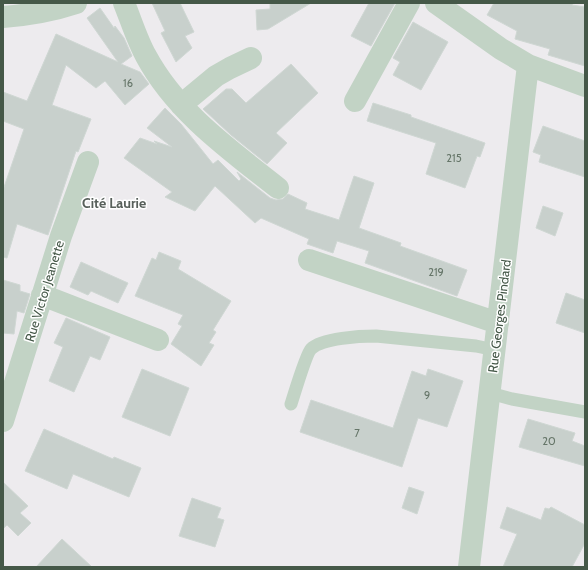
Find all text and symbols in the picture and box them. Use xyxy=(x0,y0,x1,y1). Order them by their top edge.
house number: 16 xyxy=(123,76,133,90)
house number: 215 xyxy=(446,151,462,165)
district label: Cité Laurie xyxy=(82,194,146,212)
street label: Rue Victor Jeanette xyxy=(21,238,67,344)
street label: Rue Georges Pindard xyxy=(484,258,514,374)
house number: 219 xyxy=(428,265,444,279)
house number: 9 xyxy=(424,388,430,402)
house number: 7 xyxy=(354,426,360,440)
house number: 20 xyxy=(542,434,556,448)

